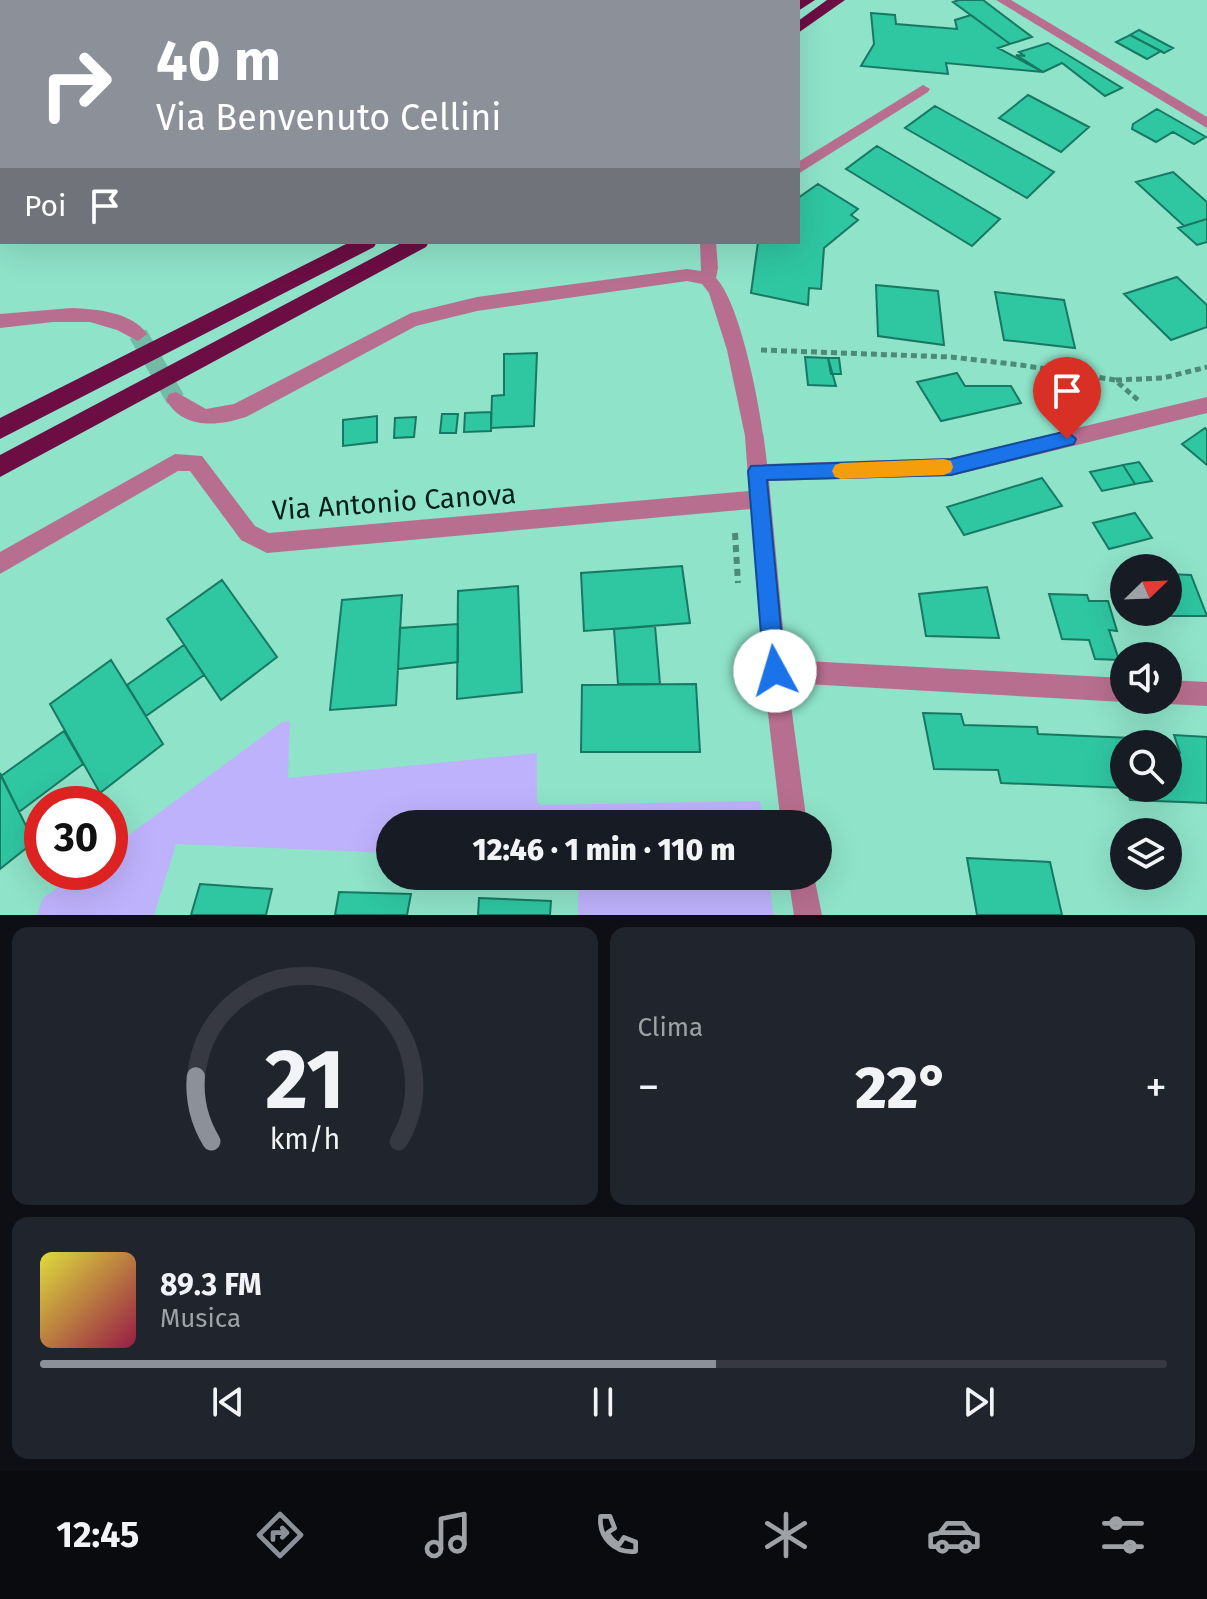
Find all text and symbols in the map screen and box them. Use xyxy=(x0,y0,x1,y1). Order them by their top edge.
text: 40 m xyxy=(156,28,281,95)
icon: right xyxy=(24,32,128,136)
text: Via Benvenuto Cellini xyxy=(156,96,501,140)
icon: arrive xyxy=(83,184,127,228)
text: Poi xyxy=(24,188,67,224)
pin xyxy=(1033,357,1101,439)
icon: arrive xyxy=(1045,369,1089,413)
street label: Via Antonio Canova xyxy=(271,477,517,527)
north arrow xyxy=(1110,554,1182,626)
map controls xyxy=(1110,554,1182,890)
position arrow xyxy=(733,629,817,713)
button: sound xyxy=(1110,642,1182,714)
button: search xyxy=(1110,730,1182,802)
speed limit sign: 30 xyxy=(24,786,128,890)
button: layers xyxy=(1110,818,1182,890)
text: 12:46 · 1 min · 110 m xyxy=(473,832,735,868)
text: Clima xyxy=(638,1012,703,1043)
text: 21 xyxy=(265,1030,345,1130)
text: 22° xyxy=(855,1052,949,1124)
text: − xyxy=(638,1061,660,1114)
text: + xyxy=(1145,1061,1167,1114)
text: km/h xyxy=(269,1122,340,1157)
text: 89.3 FM xyxy=(160,1267,262,1303)
text: Musica xyxy=(160,1303,241,1334)
icon: previous xyxy=(206,1380,250,1424)
icon: pause xyxy=(581,1380,625,1424)
icon: next xyxy=(957,1380,1001,1424)
icon: directions xyxy=(252,1507,308,1563)
icon: music xyxy=(420,1507,476,1563)
icon: phone xyxy=(589,1507,645,1563)
icon: climate xyxy=(758,1507,814,1563)
icon: car xyxy=(926,1507,982,1563)
icon: filters xyxy=(1095,1507,1151,1563)
text: 12:45 xyxy=(56,1513,139,1557)

